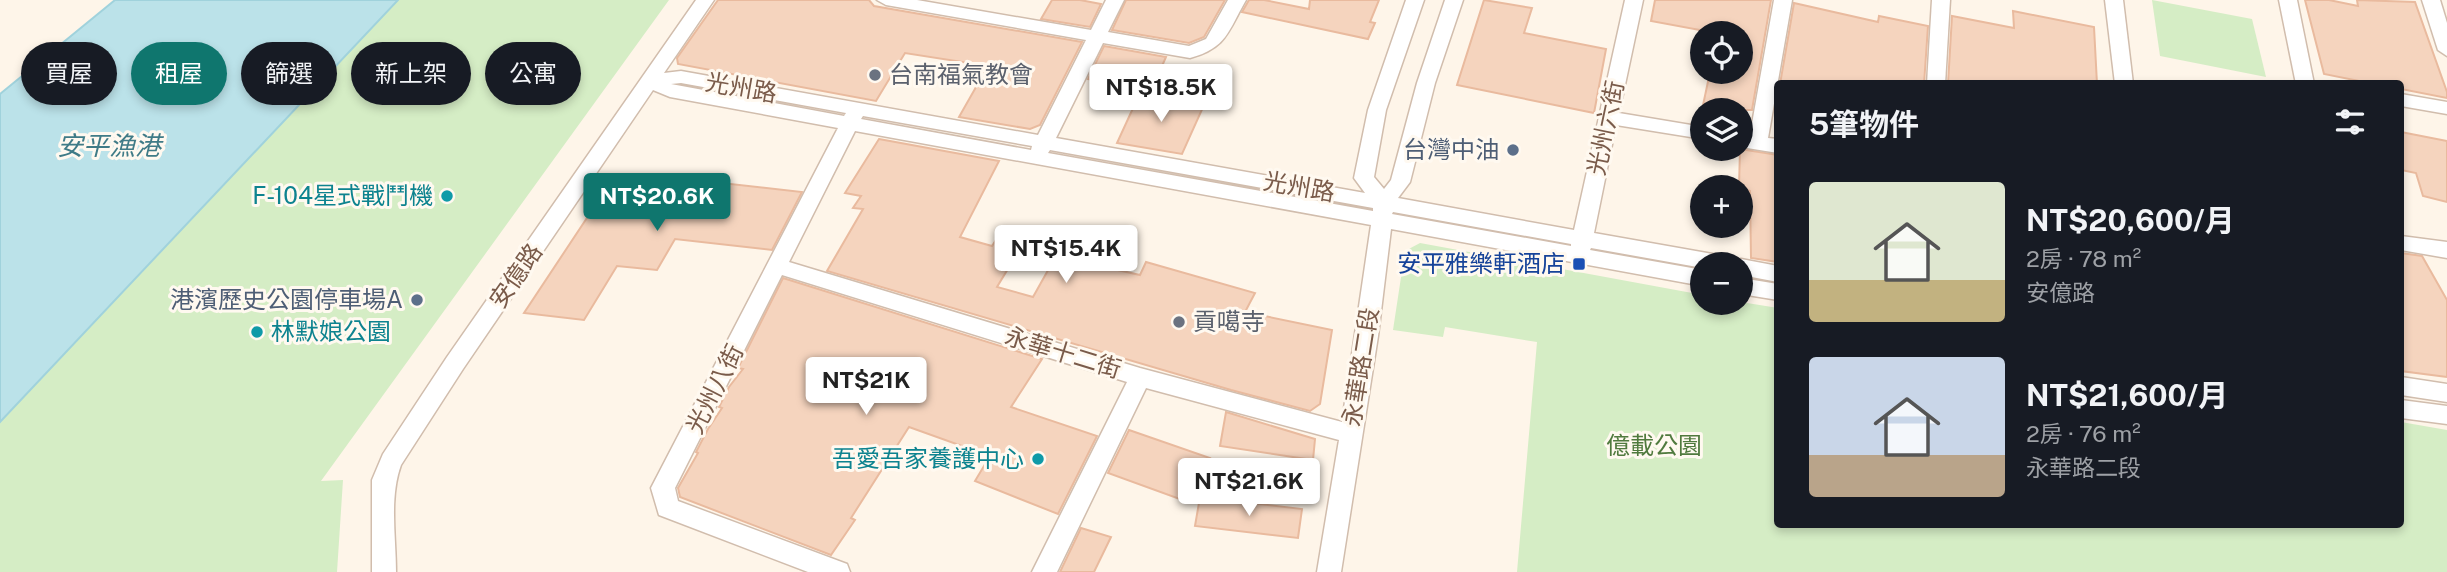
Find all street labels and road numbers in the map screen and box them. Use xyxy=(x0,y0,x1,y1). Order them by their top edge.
street label: 光州路 xyxy=(703,67,779,107)
street label: 光州六街 xyxy=(1581,78,1629,178)
street label: 光州路 xyxy=(1261,166,1337,206)
street label: 安億路 xyxy=(483,238,547,313)
street label: 永華路二段 xyxy=(1337,305,1383,428)
street label: 永華十二街 xyxy=(1002,321,1125,383)
street label: 光州八街 xyxy=(680,339,748,438)

